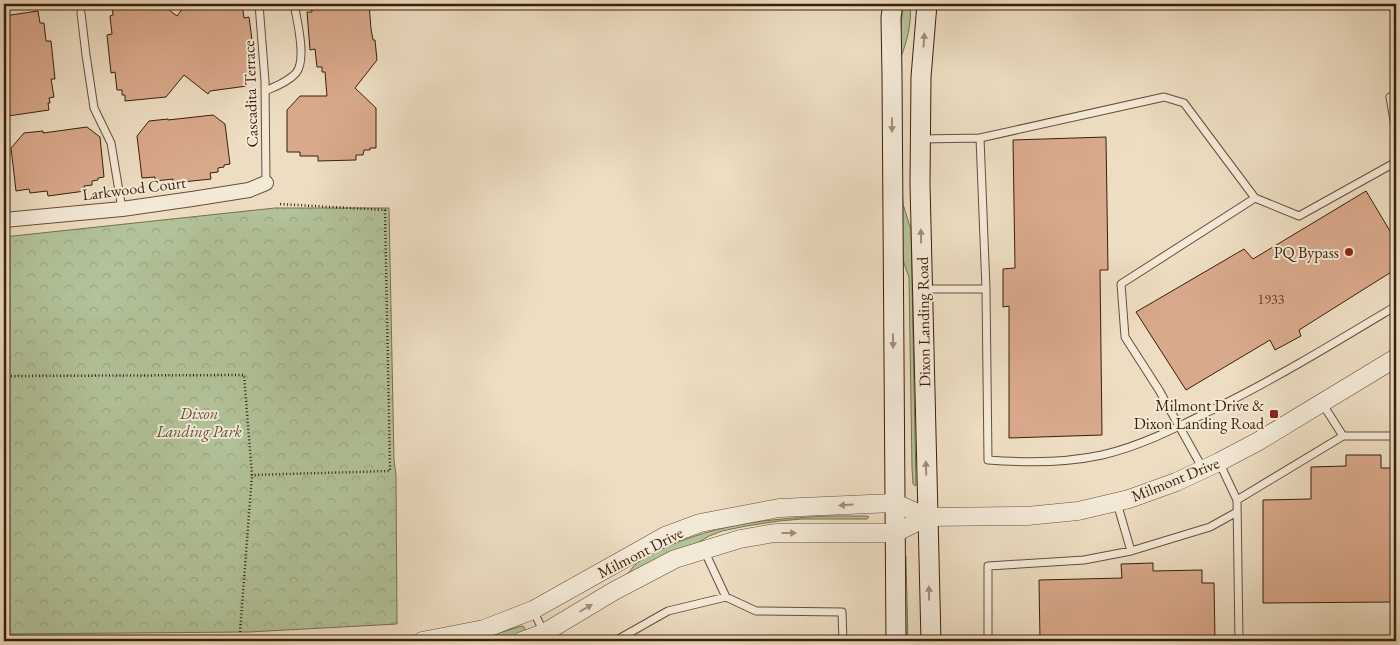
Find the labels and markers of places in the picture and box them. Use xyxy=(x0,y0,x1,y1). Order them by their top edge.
place label: PQ Bypass xyxy=(1274,242,1339,263)
marker: PQ Bypass xyxy=(1343,246,1355,258)
place label: Milmont Drive & Dixon Landing Road xyxy=(1134,395,1265,434)
marker: Milmont Drive & Dixon Landing Road xyxy=(1268,408,1280,420)

